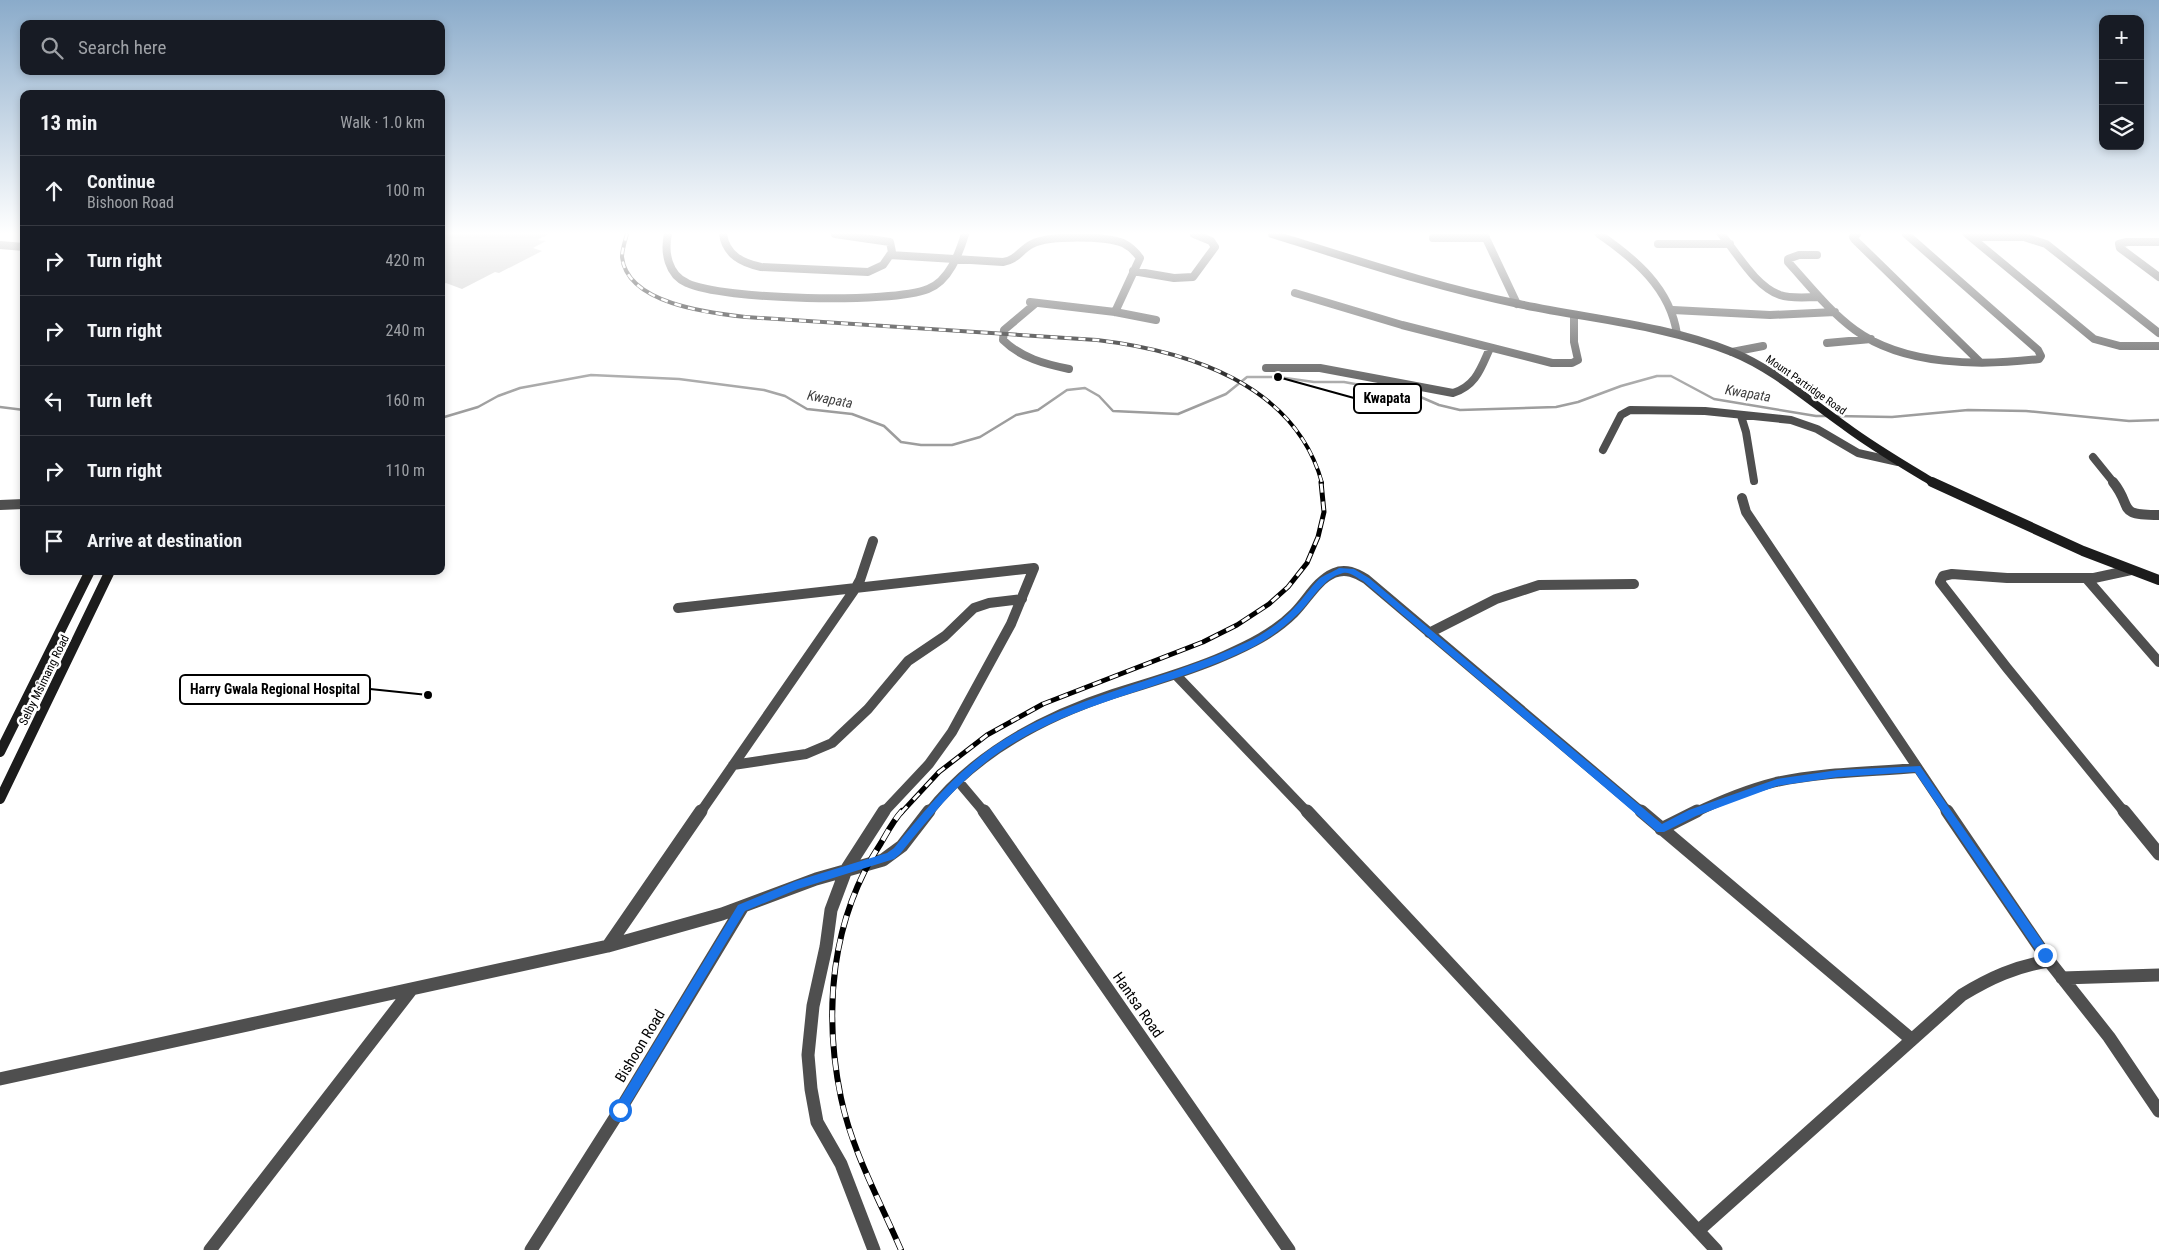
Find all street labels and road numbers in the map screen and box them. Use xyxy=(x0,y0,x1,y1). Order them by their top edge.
street label: Mount Partridge Road xyxy=(1763,352,1849,418)
street label: Selby Msimang Road xyxy=(16,632,72,727)
street label: Hantsa Road xyxy=(1109,969,1167,1041)
street label: Bishoon Road xyxy=(611,1006,669,1086)

